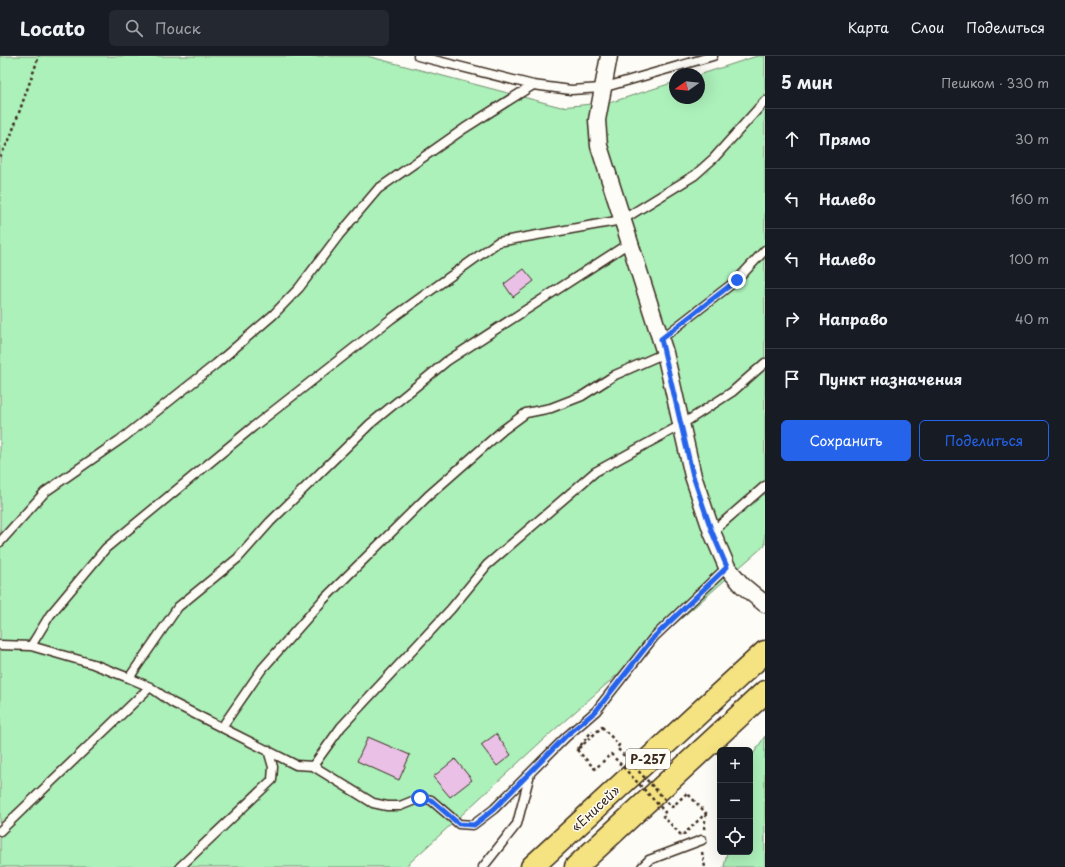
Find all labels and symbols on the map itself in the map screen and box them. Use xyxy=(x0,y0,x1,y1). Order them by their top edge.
north arrow xyxy=(669,68,705,104)
route end xyxy=(728,271,746,289)
road number: Р-257 xyxy=(626,749,670,769)
street label: «Енисей» xyxy=(566,780,624,836)
route start xyxy=(411,789,429,807)

